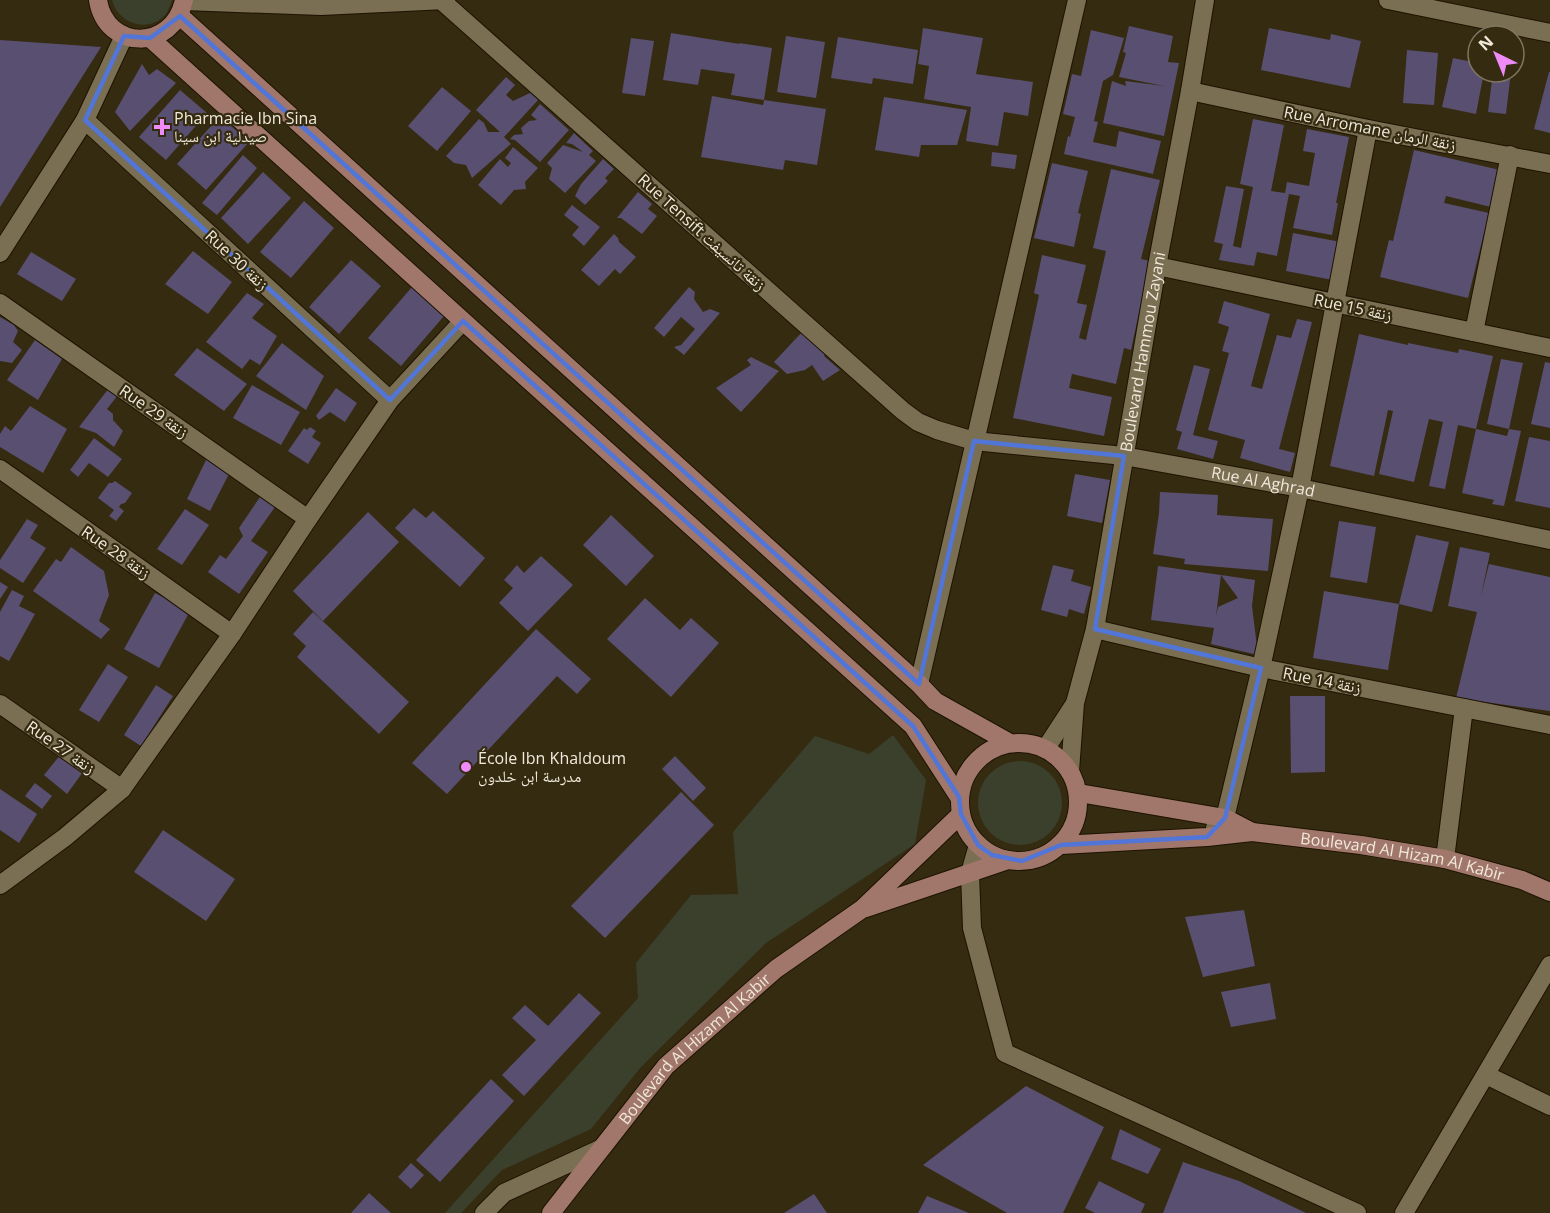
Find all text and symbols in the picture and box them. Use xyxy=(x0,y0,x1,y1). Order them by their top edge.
north arrow xyxy=(1466,24,1526,84)
text: N xyxy=(1474,31,1498,56)
street label: Rue Arromane زنقة الرمان xyxy=(1282,101,1458,155)
place label: Pharmacie Ibn Sina صيدلية ابن سينا xyxy=(174,107,317,147)
marker: Pharmacie Ibn Sina صيدلية ابن سينا xyxy=(155,120,169,134)
street label: Rue Tensift زنقة تانسيفت xyxy=(633,169,771,295)
street label: Rue 30 زنقة xyxy=(201,225,273,295)
street label: Boulevard Hammou Zayani xyxy=(1114,250,1170,454)
street label: Rue 15 زنقة xyxy=(1312,288,1394,326)
street label: Rue 29 زنقة xyxy=(115,379,193,443)
street label: Rue Al Aghrad xyxy=(1210,461,1317,502)
street label: Rue 28 زنقة xyxy=(77,520,155,584)
street label: Rue 14 زنقة xyxy=(1281,662,1363,698)
street label: Rue 27 زنقة xyxy=(22,715,100,779)
place label: École Ibn Khaldoum مدرسة ابن خلدون xyxy=(478,747,626,787)
marker: École Ibn Khaldoum مدرسة ابن خلدون xyxy=(459,760,473,774)
street label: Boulevard Al Hizam Al Kabir xyxy=(1299,827,1507,886)
street label: Boulevard Al Hizam Al Kabir xyxy=(613,968,776,1129)

